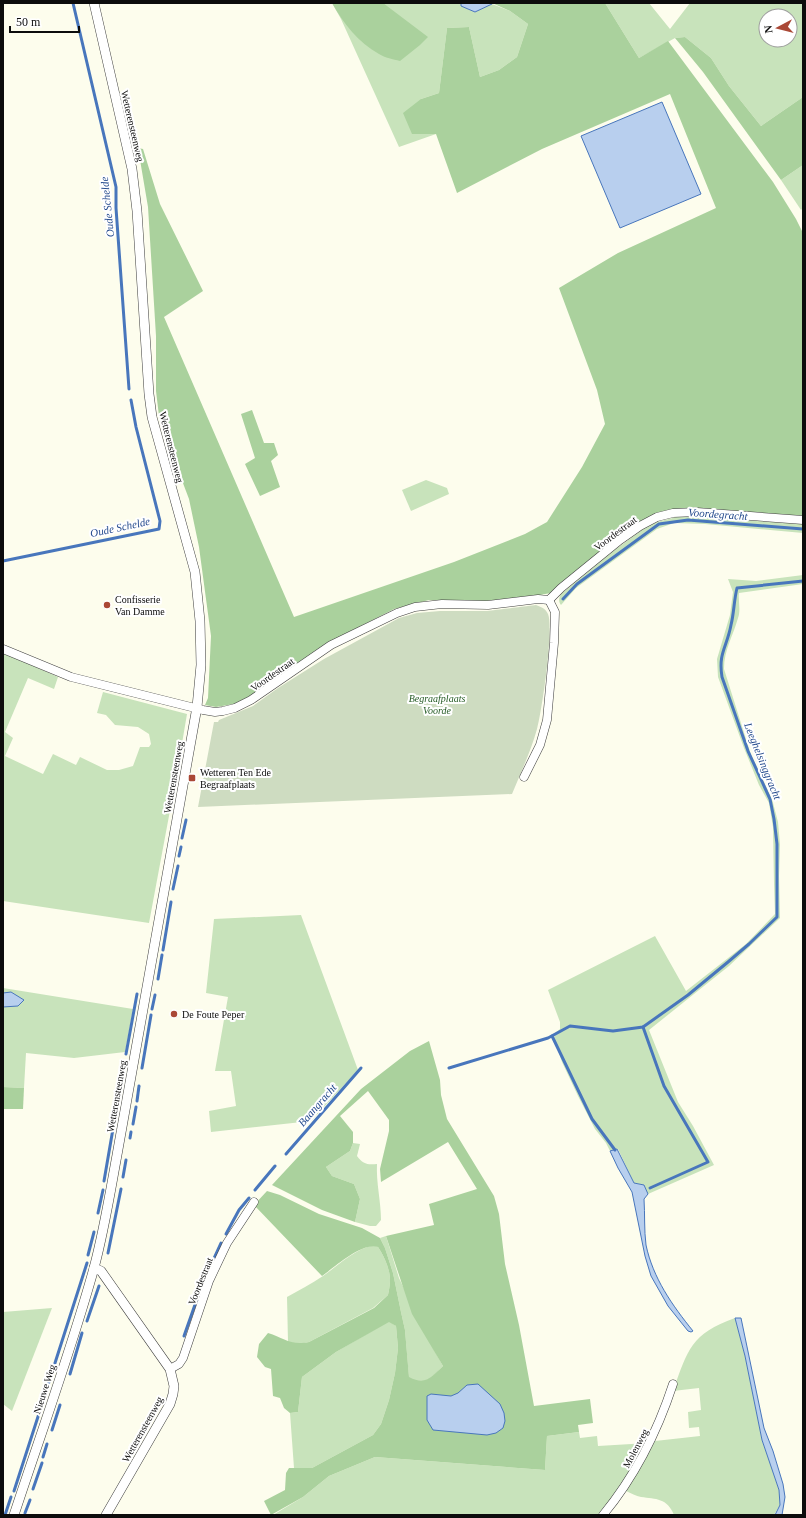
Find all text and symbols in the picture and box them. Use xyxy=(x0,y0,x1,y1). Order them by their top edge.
scale bar xyxy=(10,8,79,34)
north arrow xyxy=(758,8,798,48)
text: 50 m xyxy=(16,15,41,29)
text: N xyxy=(762,24,775,34)
street label: Wetterensteenweg xyxy=(119,89,146,163)
water label: Oude Schelde xyxy=(98,176,116,238)
street label: Wetterensteenweg xyxy=(157,410,186,484)
water label: Voordegracht xyxy=(688,506,749,522)
street label: Voordestraat xyxy=(592,514,639,553)
water label: Oude Schelde xyxy=(89,515,151,539)
place label: Confisserie Van Damme xyxy=(115,594,165,617)
marker: Confisserie Van Damme xyxy=(102,600,112,610)
street label: Voordestraat xyxy=(249,655,296,693)
park label: Begraafplaats Voorde xyxy=(409,693,465,716)
water label: Leeghelsinggracht xyxy=(742,720,784,802)
street label: Wetterensteenweg xyxy=(162,740,185,814)
place label: Wetteren Ten Ede Begraafplaats xyxy=(200,767,272,790)
marker: Wetteren Ten Ede Begraafplaats xyxy=(187,773,197,783)
marker: De Foute Peper xyxy=(169,1009,179,1019)
place label: De Foute Peper xyxy=(182,1009,245,1020)
street label: Wetterensteenweg xyxy=(105,1059,128,1133)
water label: Baangracht xyxy=(295,1081,339,1129)
street label: Voordestraat xyxy=(186,1256,215,1307)
street label: Nieuwe Weg xyxy=(31,1363,58,1415)
street label: Wetterensteenweg xyxy=(120,1395,165,1464)
street label: Molenweg xyxy=(621,1427,650,1470)

